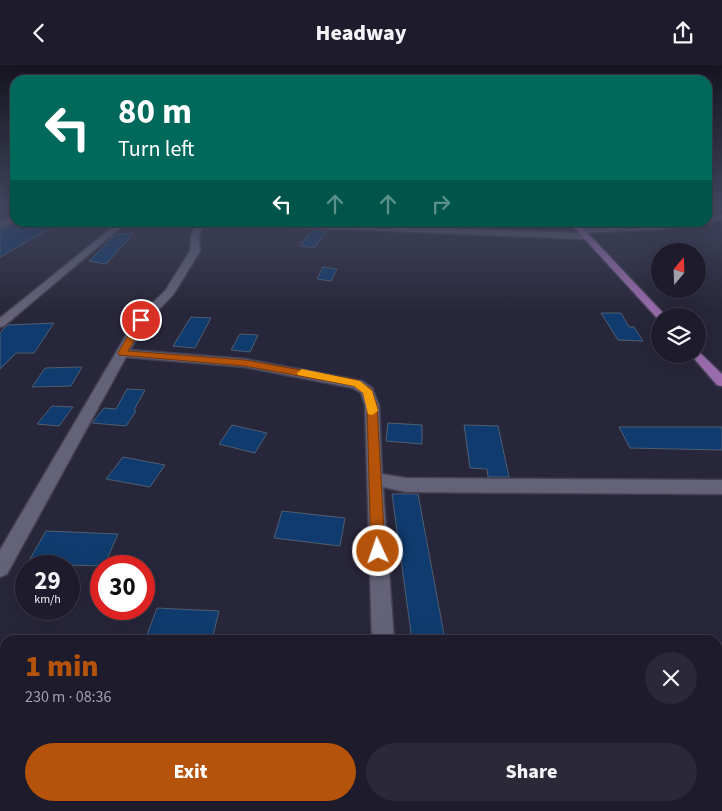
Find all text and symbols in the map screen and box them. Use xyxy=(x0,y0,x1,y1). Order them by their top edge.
text: Headway xyxy=(315,17,407,49)
icon: back xyxy=(25,19,53,47)
icon: share xyxy=(669,19,697,47)
text: 80 m xyxy=(118,87,192,137)
icon: left xyxy=(35,95,100,160)
text: Turn left xyxy=(118,133,194,165)
icon: left xyxy=(268,190,296,218)
icon: ahead xyxy=(321,190,349,218)
icon: ahead xyxy=(374,190,402,218)
icon: right xyxy=(427,190,455,218)
north arrow xyxy=(651,243,706,297)
map controls xyxy=(651,243,706,363)
pin xyxy=(120,299,162,341)
icon: arrive xyxy=(127,306,155,334)
button: layers xyxy=(651,308,706,363)
position arrow xyxy=(351,524,403,576)
speed limit sign: 30 xyxy=(90,555,155,620)
text: 29 xyxy=(34,563,61,599)
text: km/h xyxy=(34,591,61,608)
text: 1 min xyxy=(25,645,99,688)
button: close xyxy=(645,652,697,704)
text: 230 m · 08:36 xyxy=(25,686,112,708)
button: Exit xyxy=(25,743,356,801)
button: Share xyxy=(366,743,697,801)

